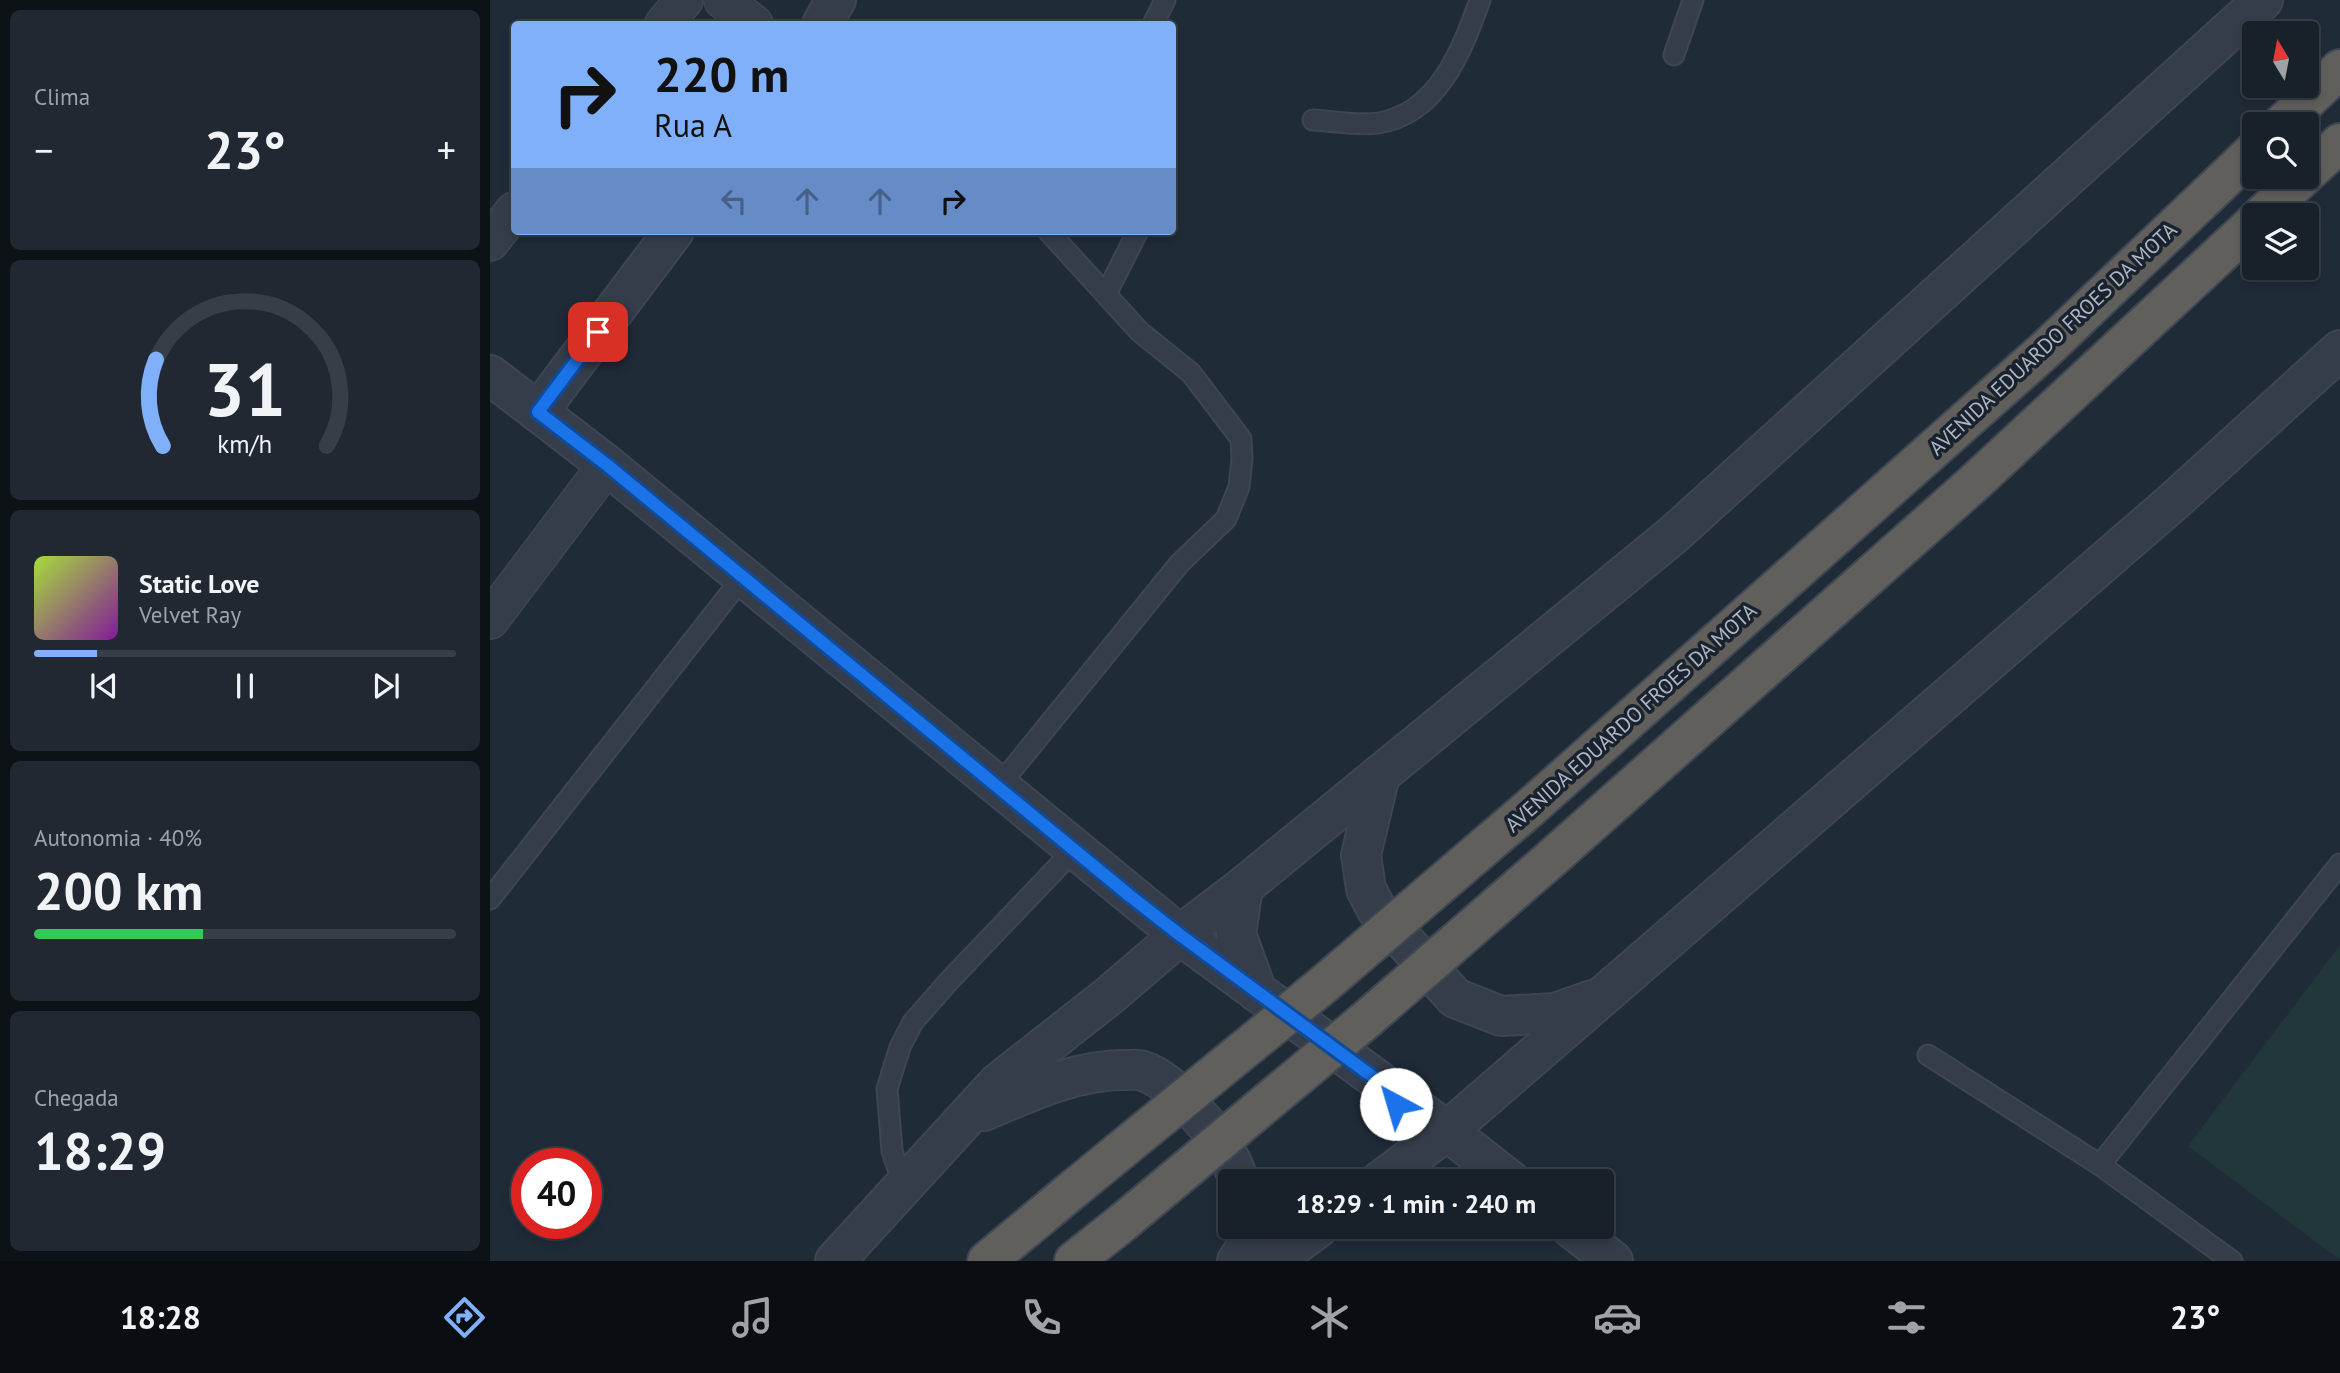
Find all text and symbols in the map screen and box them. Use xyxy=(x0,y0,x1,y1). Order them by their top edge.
north arrow xyxy=(2242,21,2319,98)
map controls xyxy=(2242,21,2319,280)
text: 220 m xyxy=(654,42,789,106)
icon: right xyxy=(539,49,630,140)
text: Clima xyxy=(34,82,90,111)
text: Rua A xyxy=(654,104,732,146)
button: search xyxy=(2242,112,2319,189)
text: 23° xyxy=(204,116,286,183)
text: − xyxy=(34,125,53,174)
text: + xyxy=(437,125,456,174)
icon: left xyxy=(715,182,753,220)
icon: ahead xyxy=(788,182,826,220)
icon: ahead xyxy=(861,182,899,220)
icon: right xyxy=(934,182,972,220)
button: layers xyxy=(2242,203,2319,280)
street label: AVENIDA EDUARDO FROES DA MOTA xyxy=(1923,216,2183,461)
pin xyxy=(568,302,628,362)
icon: arrive xyxy=(579,313,617,351)
text: 31 xyxy=(204,343,286,437)
text: km/h xyxy=(218,428,272,460)
text: Static Love xyxy=(139,567,260,600)
street label: AVENIDA EDUARDO FROES DA MOTA xyxy=(1499,597,1763,838)
text: Velvet Ray xyxy=(139,600,241,629)
icon: previous xyxy=(85,667,123,705)
icon: pause xyxy=(226,667,264,705)
icon: next xyxy=(367,667,405,705)
text: Autonomia · 40% xyxy=(34,823,202,852)
text: 200 km xyxy=(34,857,203,924)
position arrow xyxy=(1359,1067,1433,1141)
text: Chegada xyxy=(34,1083,119,1112)
text: 18:29 xyxy=(34,1117,166,1184)
speed limit sign: 40 xyxy=(511,1148,602,1239)
text: 18:29 · 1 min · 240 m xyxy=(1296,1187,1536,1220)
icon: directions xyxy=(440,1293,489,1342)
icon: music xyxy=(728,1293,777,1342)
icon: phone xyxy=(1017,1293,1066,1342)
icon: climate xyxy=(1305,1293,1354,1342)
icon: car xyxy=(1593,1293,1642,1342)
icon: filters xyxy=(1882,1293,1931,1342)
text: 18:28 xyxy=(120,1296,201,1338)
text: 23° xyxy=(2170,1296,2220,1338)

